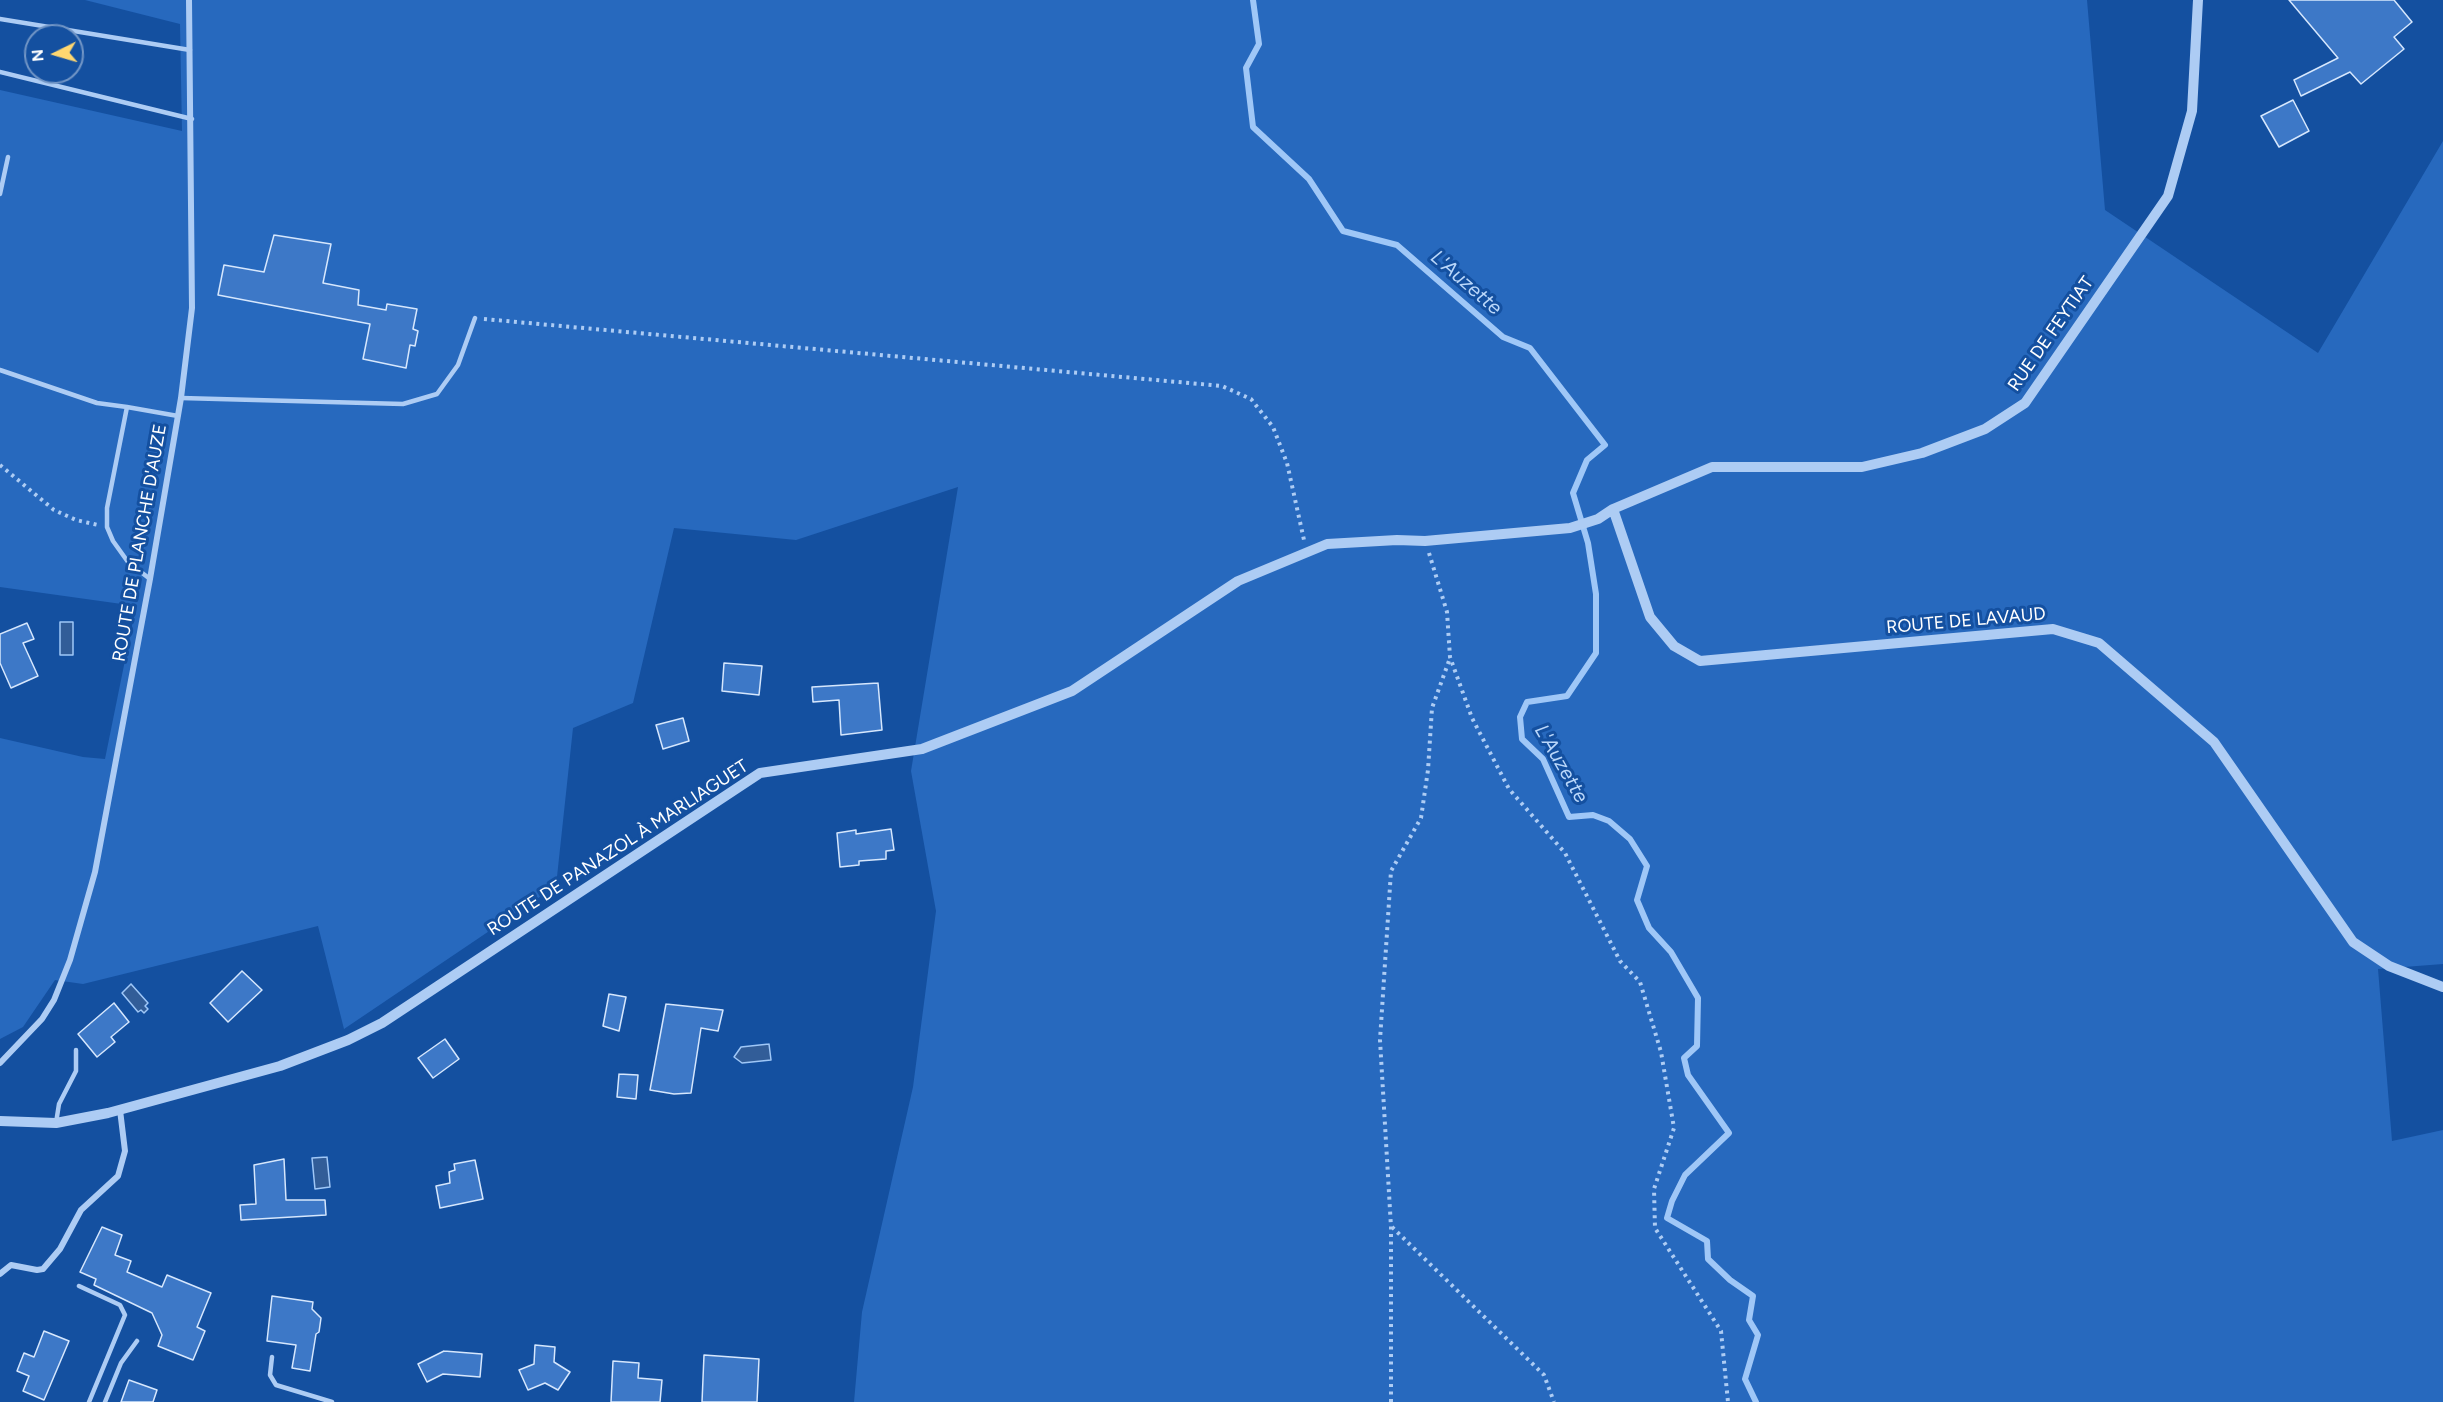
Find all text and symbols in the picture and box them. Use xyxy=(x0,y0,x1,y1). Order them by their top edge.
north arrow xyxy=(24,24,84,84)
text: N xyxy=(28,48,48,62)
water label: L'Auzette xyxy=(1426,246,1506,320)
street label: RUE DE FEYTIAT xyxy=(2004,273,2098,395)
street label: ROUTE DE PLANCHE D'AUZE xyxy=(108,423,172,663)
street label: ROUTE DE LAVAUD xyxy=(1885,603,2047,639)
water label: L'Auzette xyxy=(1529,721,1593,807)
street label: ROUTE DE PANAZOL À MARLIAGUET xyxy=(484,755,752,941)

